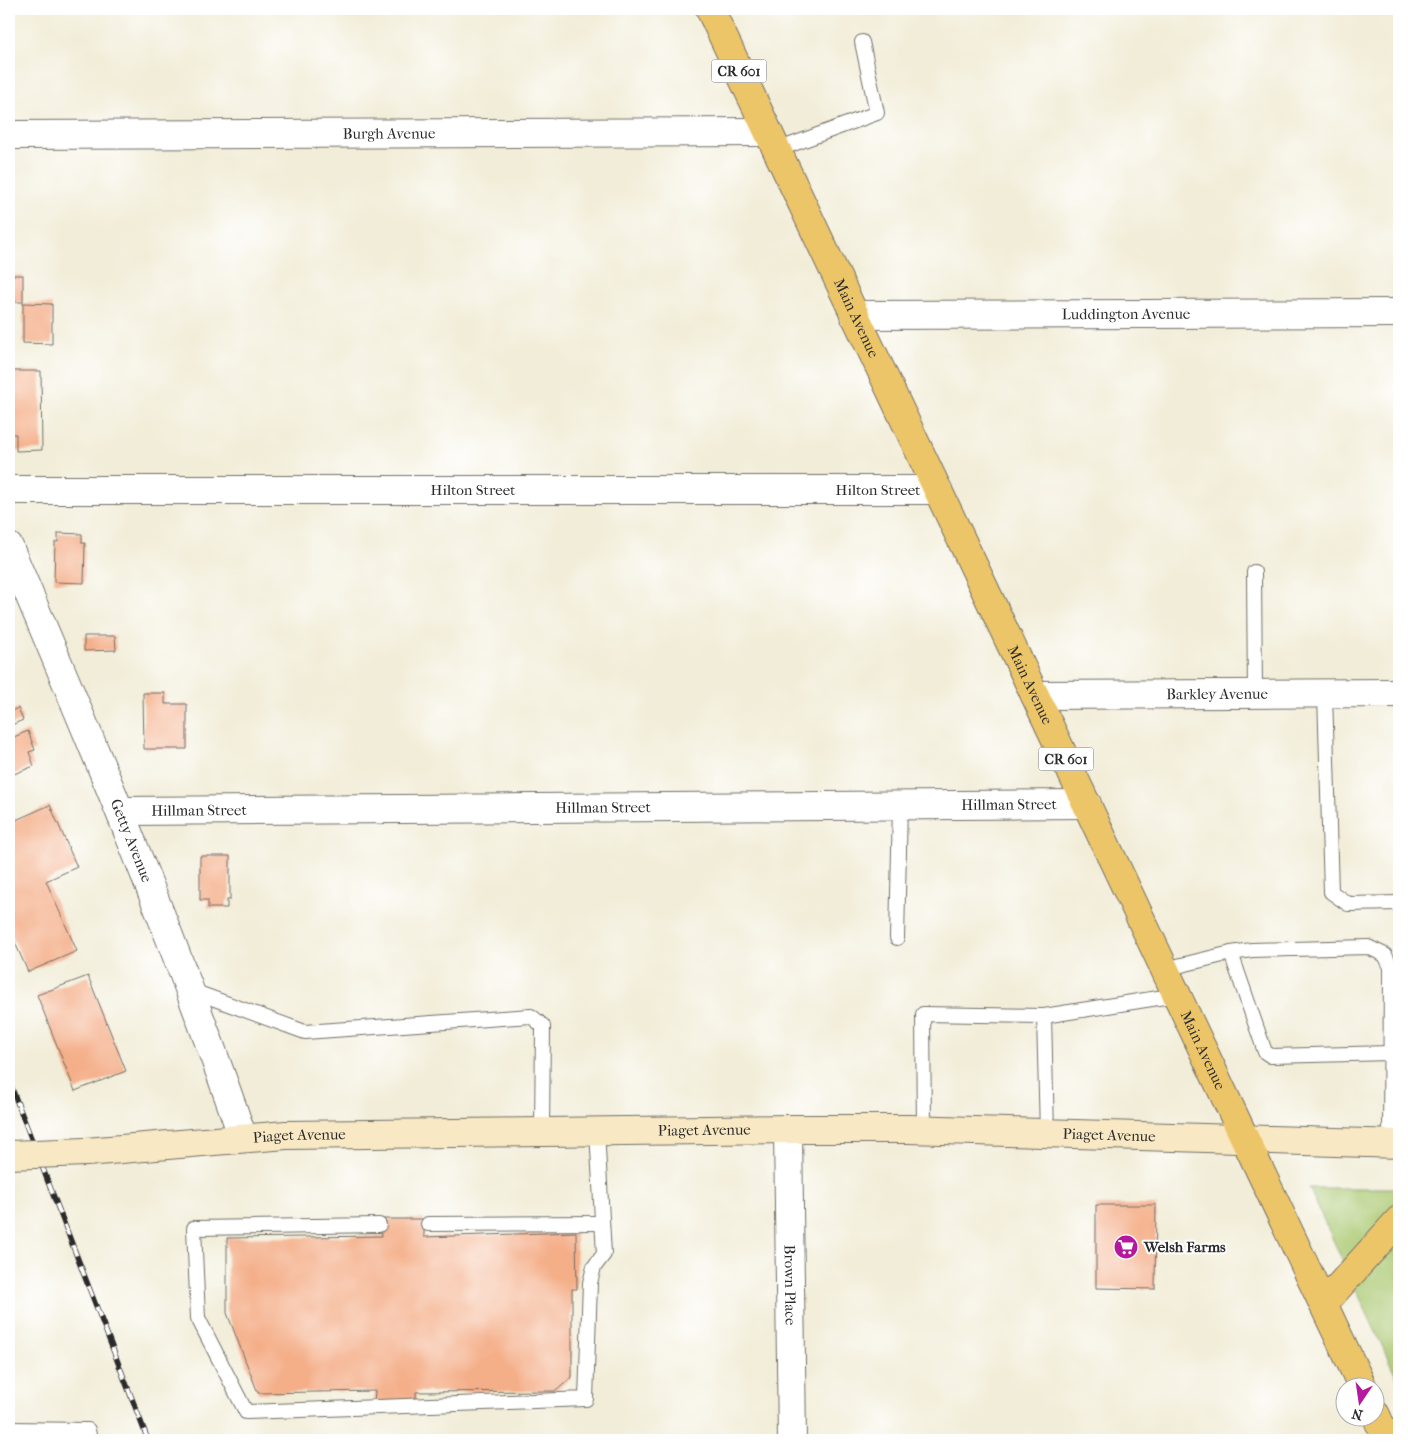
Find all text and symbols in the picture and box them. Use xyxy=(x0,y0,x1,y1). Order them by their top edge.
road number: CR 601 xyxy=(712,59,766,82)
street label: Burgh Avenue xyxy=(343,124,436,143)
street label: Main Avenue xyxy=(830,276,883,361)
street label: Luddington Avenue xyxy=(1062,305,1191,323)
street label: Hilton Street xyxy=(431,481,516,499)
street label: Hilton Street xyxy=(836,481,921,499)
street label: Main Avenue xyxy=(1004,643,1057,728)
street label: Barkley Avenue xyxy=(1166,685,1268,703)
road number: CR 601 xyxy=(1038,748,1094,771)
street label: Hillman Street xyxy=(961,795,1057,814)
street label: Getty Avenue xyxy=(106,796,156,885)
street label: Hillman Street xyxy=(555,798,651,817)
street label: Hillman Street xyxy=(151,801,248,820)
street label: Main Avenue xyxy=(1177,1008,1230,1093)
street label: Piaget Avenue xyxy=(658,1120,751,1140)
street label: Piaget Avenue xyxy=(252,1125,346,1147)
street label: Piaget Avenue xyxy=(1062,1125,1156,1146)
supermarket icon: Welsh Farms xyxy=(1113,1234,1139,1260)
place label: Welsh Farms xyxy=(1143,1238,1226,1256)
street label: Brown Place xyxy=(780,1245,800,1326)
north arrow xyxy=(1336,1376,1386,1426)
text: N xyxy=(1350,1405,1364,1424)

